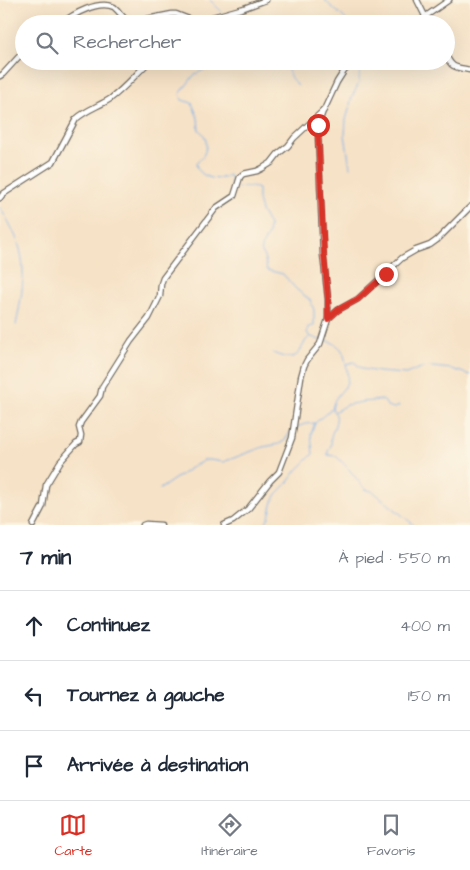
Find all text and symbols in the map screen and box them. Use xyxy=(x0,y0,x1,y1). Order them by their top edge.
search box xyxy=(15,15,455,70)
icon: search xyxy=(33,29,61,57)
text: Rechercher xyxy=(73,29,181,56)
route start xyxy=(307,114,330,137)
route end xyxy=(375,263,398,286)
text: 7 min xyxy=(20,543,71,572)
text: À pied · 550 m xyxy=(338,547,450,569)
icon: ahead xyxy=(20,612,48,640)
text: Continuez xyxy=(67,612,150,639)
text: 400 m xyxy=(400,615,450,637)
icon: left xyxy=(20,682,48,710)
text: Tournez à gauche xyxy=(67,682,225,709)
text: 150 m xyxy=(408,685,450,707)
icon: arrive xyxy=(20,752,48,780)
text: Arrivée à destination xyxy=(67,752,248,779)
tab: Carte xyxy=(54,811,92,861)
tab: Itinéraire xyxy=(201,811,258,861)
tab: Favoris xyxy=(367,811,416,861)

